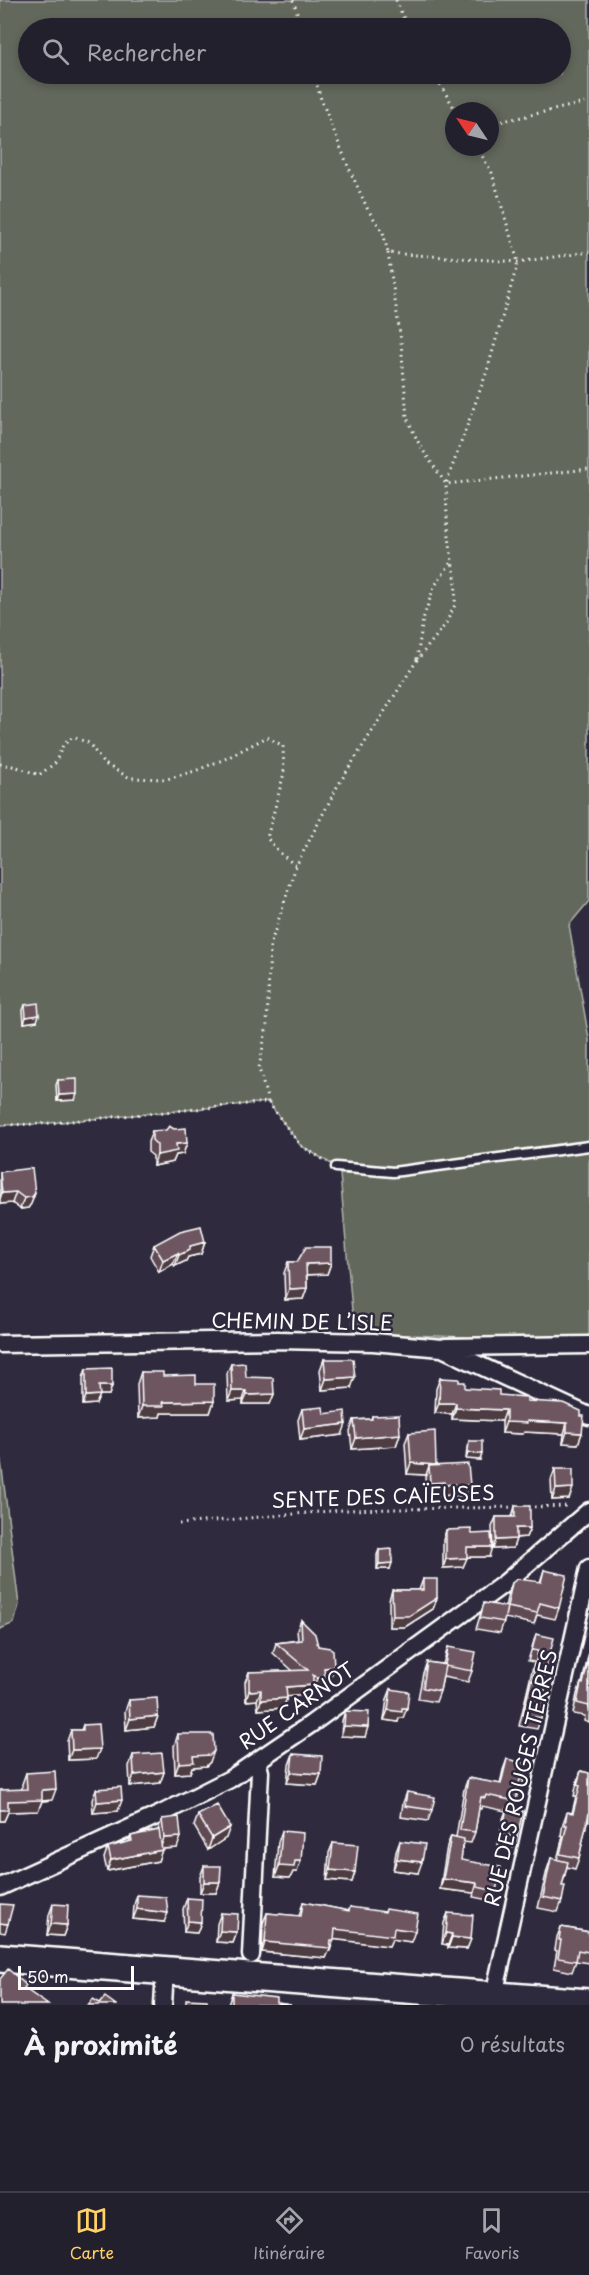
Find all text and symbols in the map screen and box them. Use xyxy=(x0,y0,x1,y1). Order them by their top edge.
search box xyxy=(18,18,571,84)
icon: search xyxy=(39,35,72,68)
text: Rechercher xyxy=(87,35,206,68)
north arrow xyxy=(445,102,499,156)
street label: CHEMIN DE L’ISLE xyxy=(211,1304,393,1338)
street label: SENTE DES CAÏEUSES xyxy=(271,1477,495,1515)
street label: RUE DES ROUGES TERRES xyxy=(476,1646,564,1909)
street label: RUE CARNOT xyxy=(232,1654,361,1756)
scale bar xyxy=(18,1963,134,1990)
text: 50 m xyxy=(27,1964,68,1988)
text: À proximité xyxy=(24,2025,178,2064)
text: 0 résultats xyxy=(460,2029,565,2059)
tab: Carte xyxy=(70,2204,114,2264)
tab: Itinéraire xyxy=(253,2204,325,2264)
tab: Favoris xyxy=(464,2204,519,2264)

